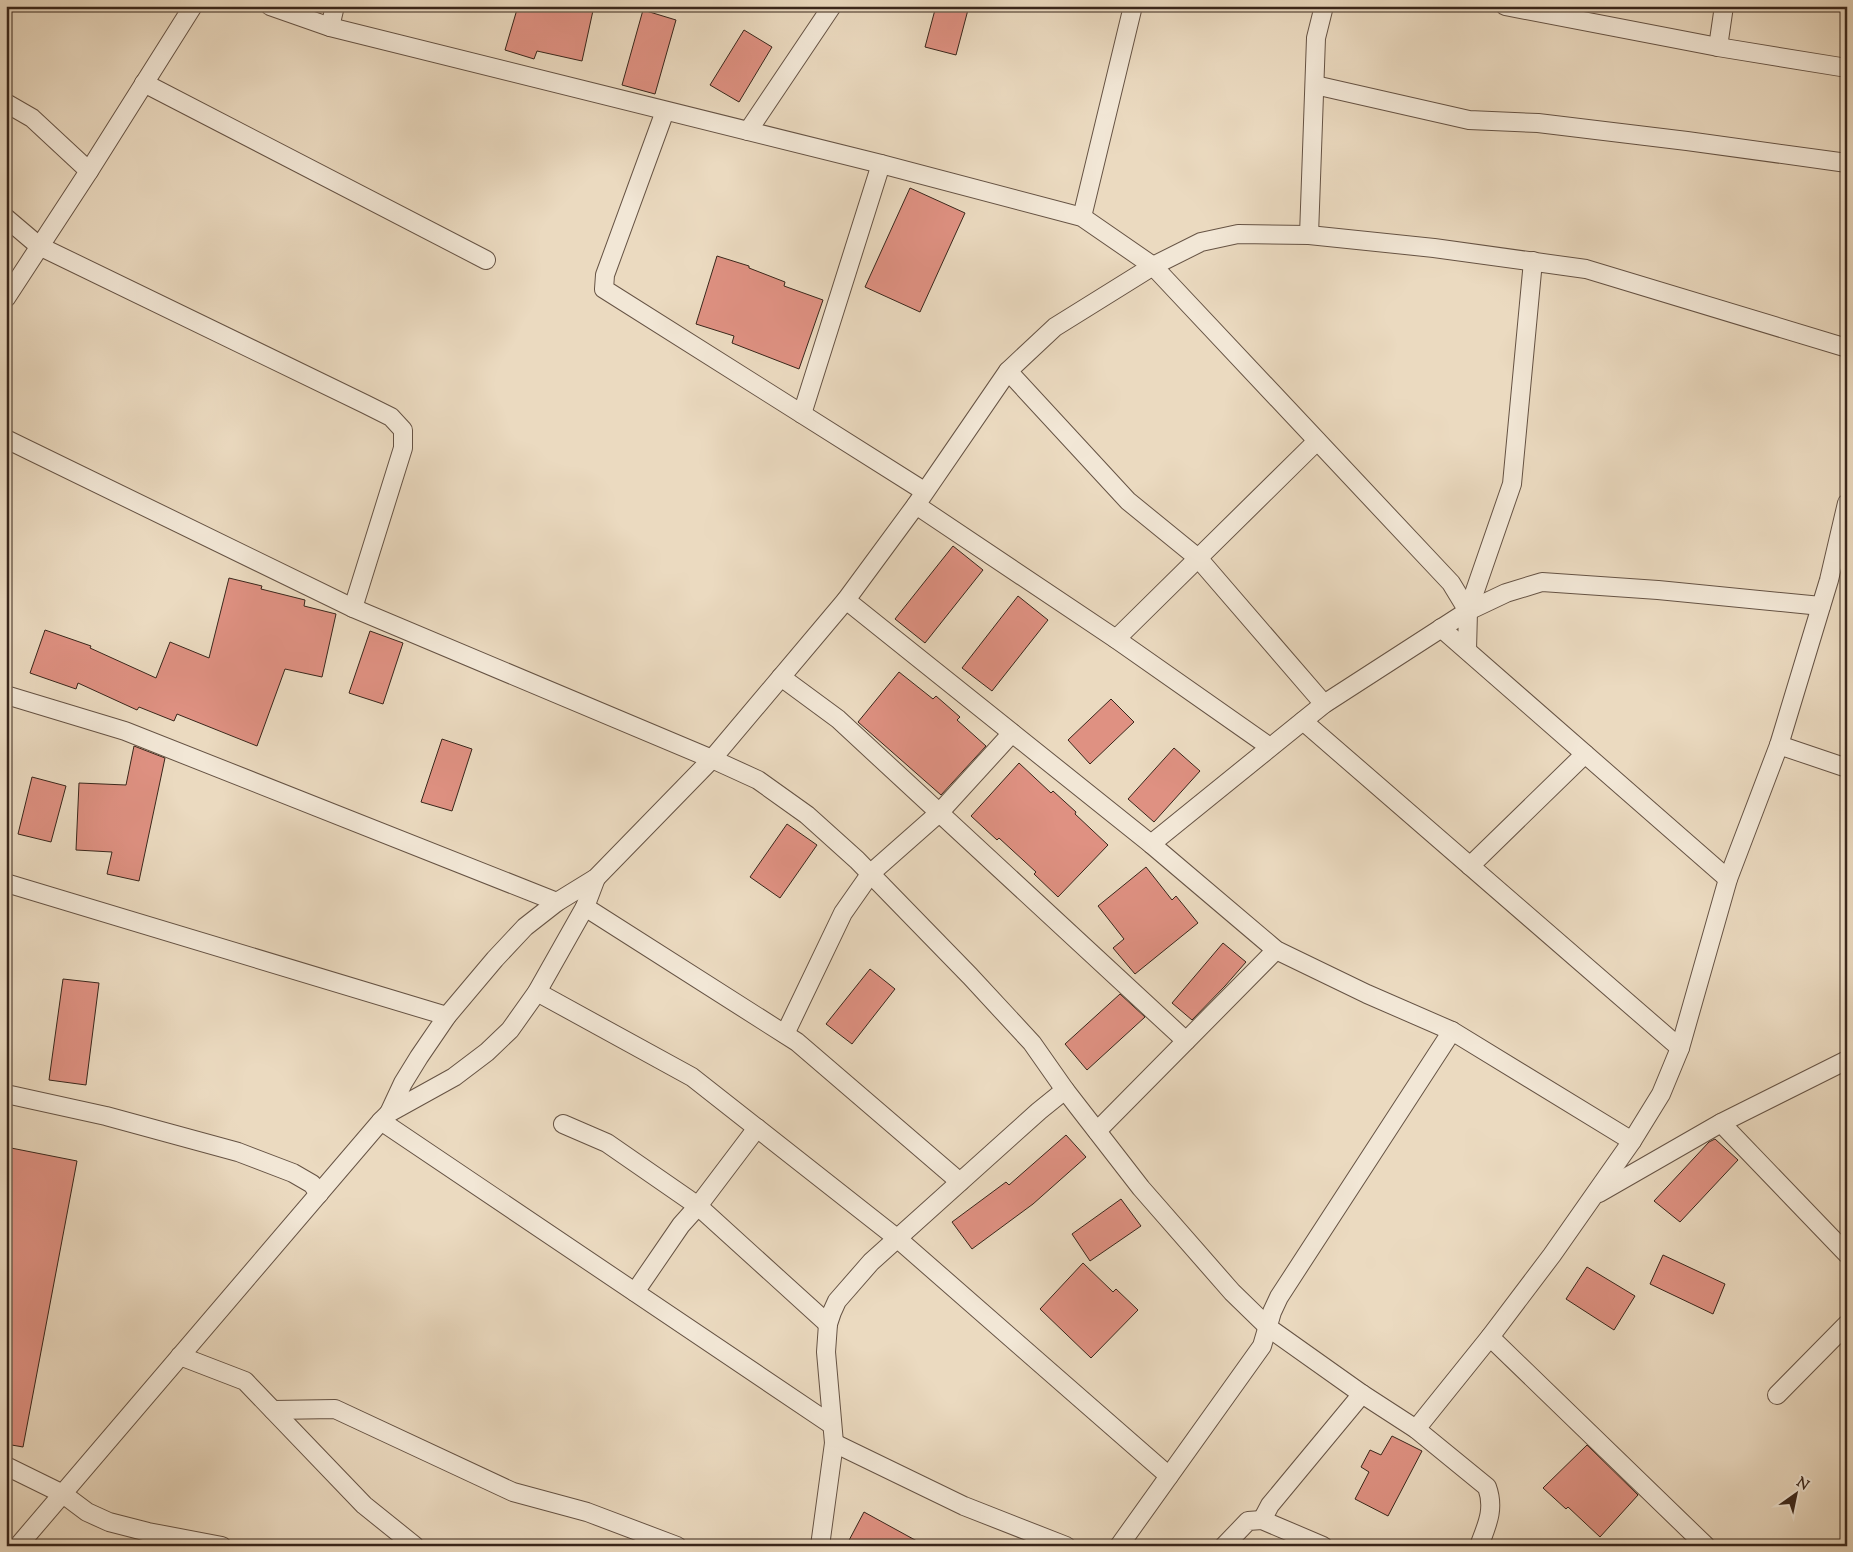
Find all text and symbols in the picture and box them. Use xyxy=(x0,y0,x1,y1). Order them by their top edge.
north arrow xyxy=(1770,1470,1820,1520)
text: N xyxy=(1792,1473,1812,1496)

